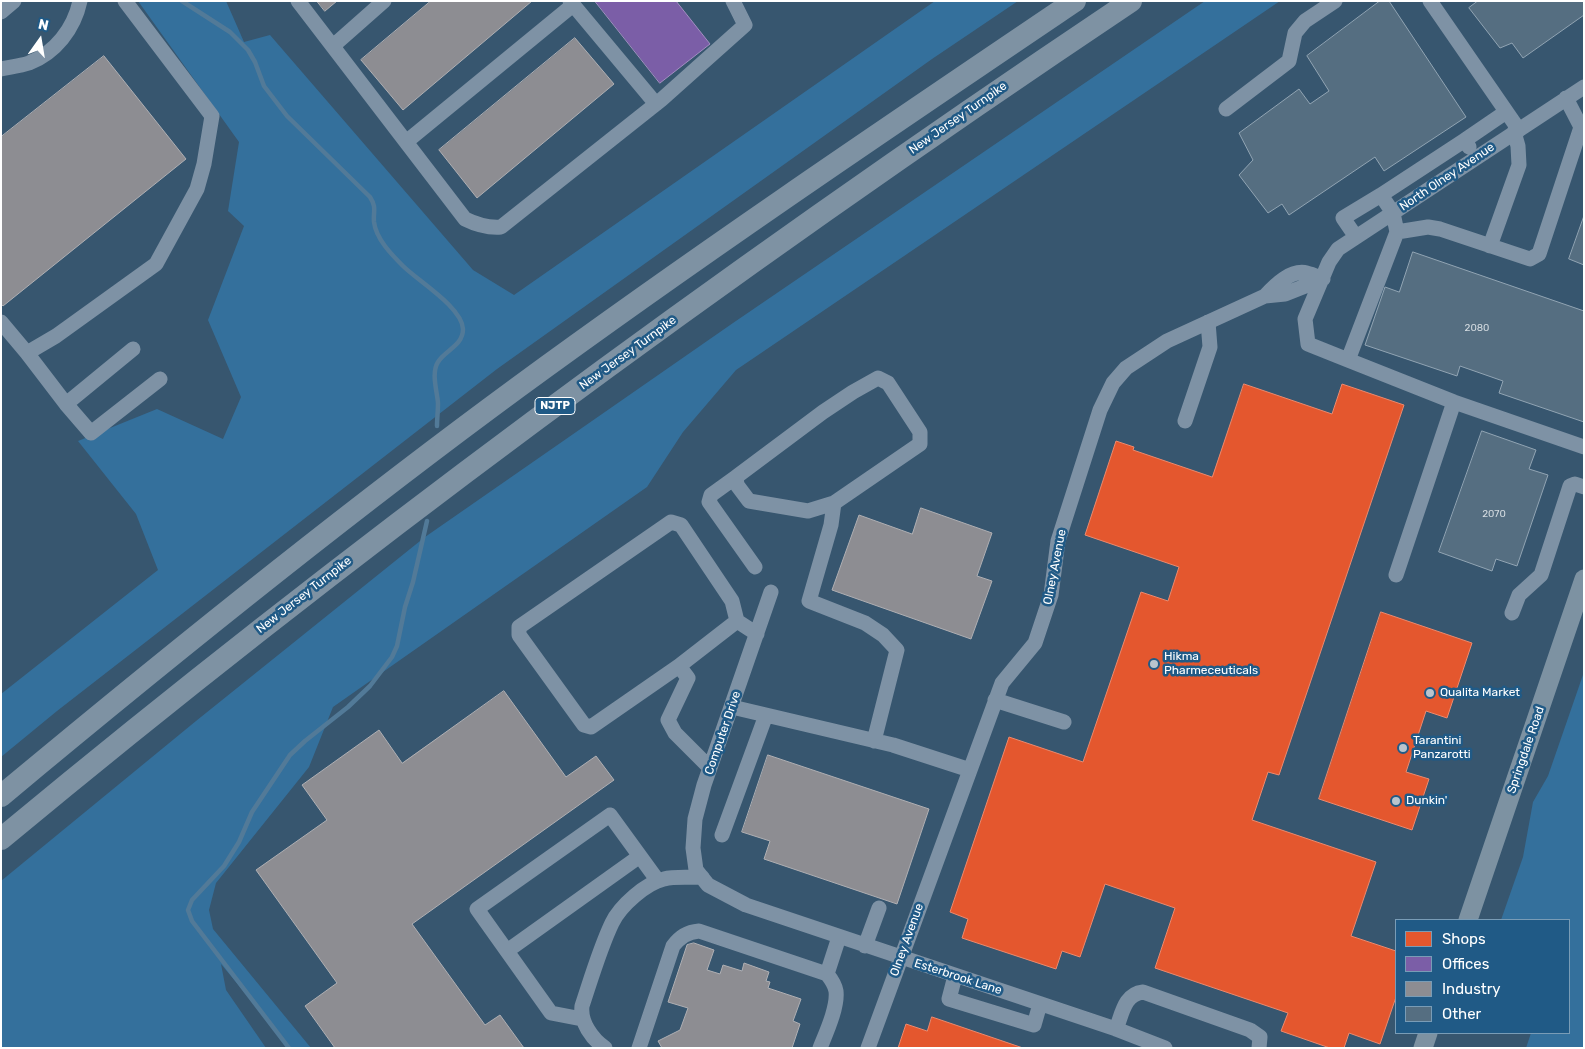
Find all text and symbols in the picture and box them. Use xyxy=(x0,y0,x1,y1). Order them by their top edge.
north arrow xyxy=(15,15,65,65)
text: N xyxy=(37,15,50,34)
street label: New Jersey Turnpike xyxy=(906,79,1010,157)
street label: North Olney Avenue xyxy=(1397,140,1497,214)
street label: New Jersey Turnpike xyxy=(577,313,679,393)
house number: 2080 xyxy=(1465,322,1489,334)
road number: NJTP xyxy=(535,398,575,414)
house number: 2070 xyxy=(1482,508,1506,520)
street label: Olney Avenue xyxy=(1041,528,1069,606)
street label: New Jersey Turnpike xyxy=(254,554,354,636)
place label: Hikma Pharmeceuticals xyxy=(1164,650,1258,678)
marker: Hikma Pharmeceuticals xyxy=(1148,658,1160,670)
place label: Qualita Market xyxy=(1440,686,1520,700)
marker: Qualita Market xyxy=(1424,687,1436,699)
street label: Computer Drive xyxy=(702,689,744,777)
street label: Springdale Road xyxy=(1504,704,1548,796)
place label: Tarantini Panzarotti xyxy=(1413,734,1471,762)
marker: Tarantini Panzarotti xyxy=(1397,742,1409,754)
place label: Dunkin' xyxy=(1406,794,1447,808)
marker: Dunkin' xyxy=(1390,795,1402,807)
street label: Olney Avenue xyxy=(887,902,927,978)
legend xyxy=(1395,919,1570,1034)
text: Shops xyxy=(1442,930,1486,948)
text: Offices xyxy=(1442,955,1489,973)
street label: Esterbrook Lane xyxy=(912,956,1004,998)
text: Industry xyxy=(1442,980,1501,998)
text: Other xyxy=(1442,1005,1481,1023)

